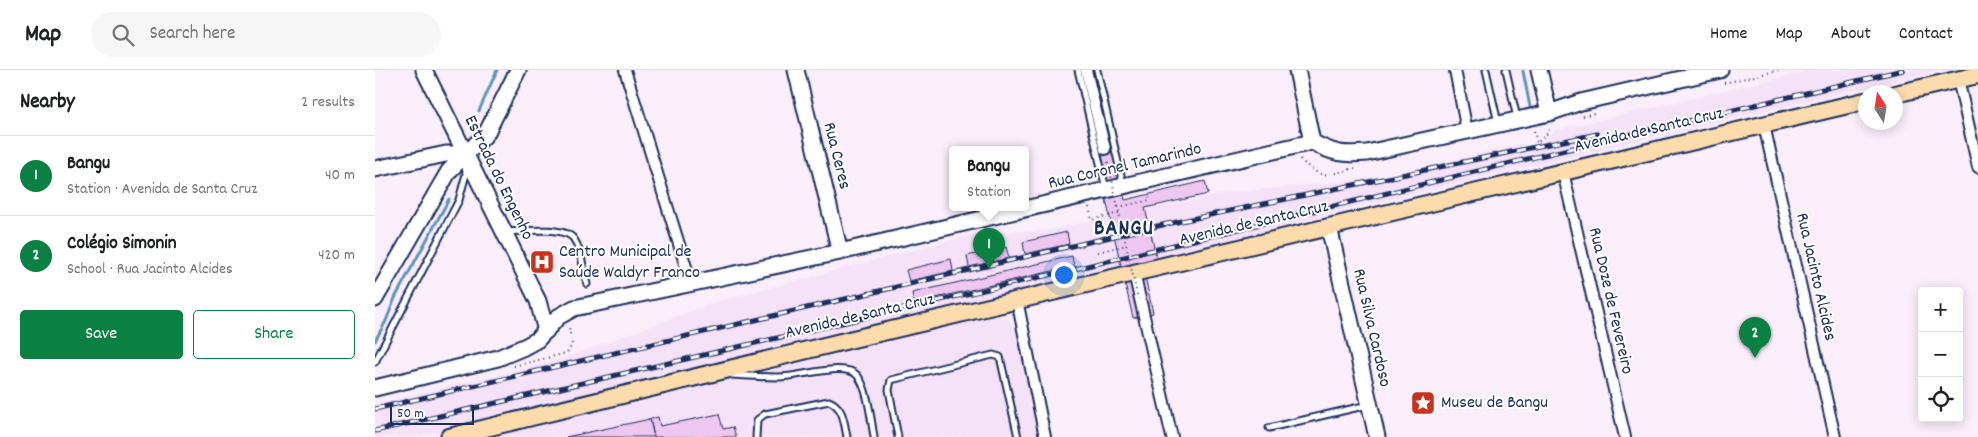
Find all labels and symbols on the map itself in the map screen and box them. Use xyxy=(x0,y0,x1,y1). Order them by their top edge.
north arrow xyxy=(1858,85,1903,130)
street label: Avenida de Santa Cruz xyxy=(1572,102,1726,160)
street label: Estrada do Engenho xyxy=(457,111,539,245)
street label: Rua Ceres xyxy=(816,120,856,192)
street label: Rua Coronel Tamarindo xyxy=(1046,137,1204,197)
street label: Avenida de Santa Cruz xyxy=(1177,195,1331,253)
street label: Rua Jacinto Alcides xyxy=(1788,211,1842,343)
district label: BANGU xyxy=(1094,214,1154,245)
street label: Rua Doze de Fevereiro xyxy=(1581,225,1639,377)
pin: 1 xyxy=(973,228,1005,269)
place label: Centro Municipal de Saúde Waldyr Franco xyxy=(559,240,700,286)
hospital icon: Centro Municipal de Saúde Waldyr Franco xyxy=(529,249,555,275)
your location xyxy=(1051,262,1077,288)
street label: Rua Silva Cardoso xyxy=(1345,266,1397,390)
street label: Avenida de Santa Cruz xyxy=(783,288,937,346)
pin: 2 xyxy=(1739,317,1771,358)
place icon: Museu de Bangu xyxy=(1410,390,1436,416)
place label: Museu de Bangu xyxy=(1441,391,1548,416)
scale bar xyxy=(390,402,474,425)

